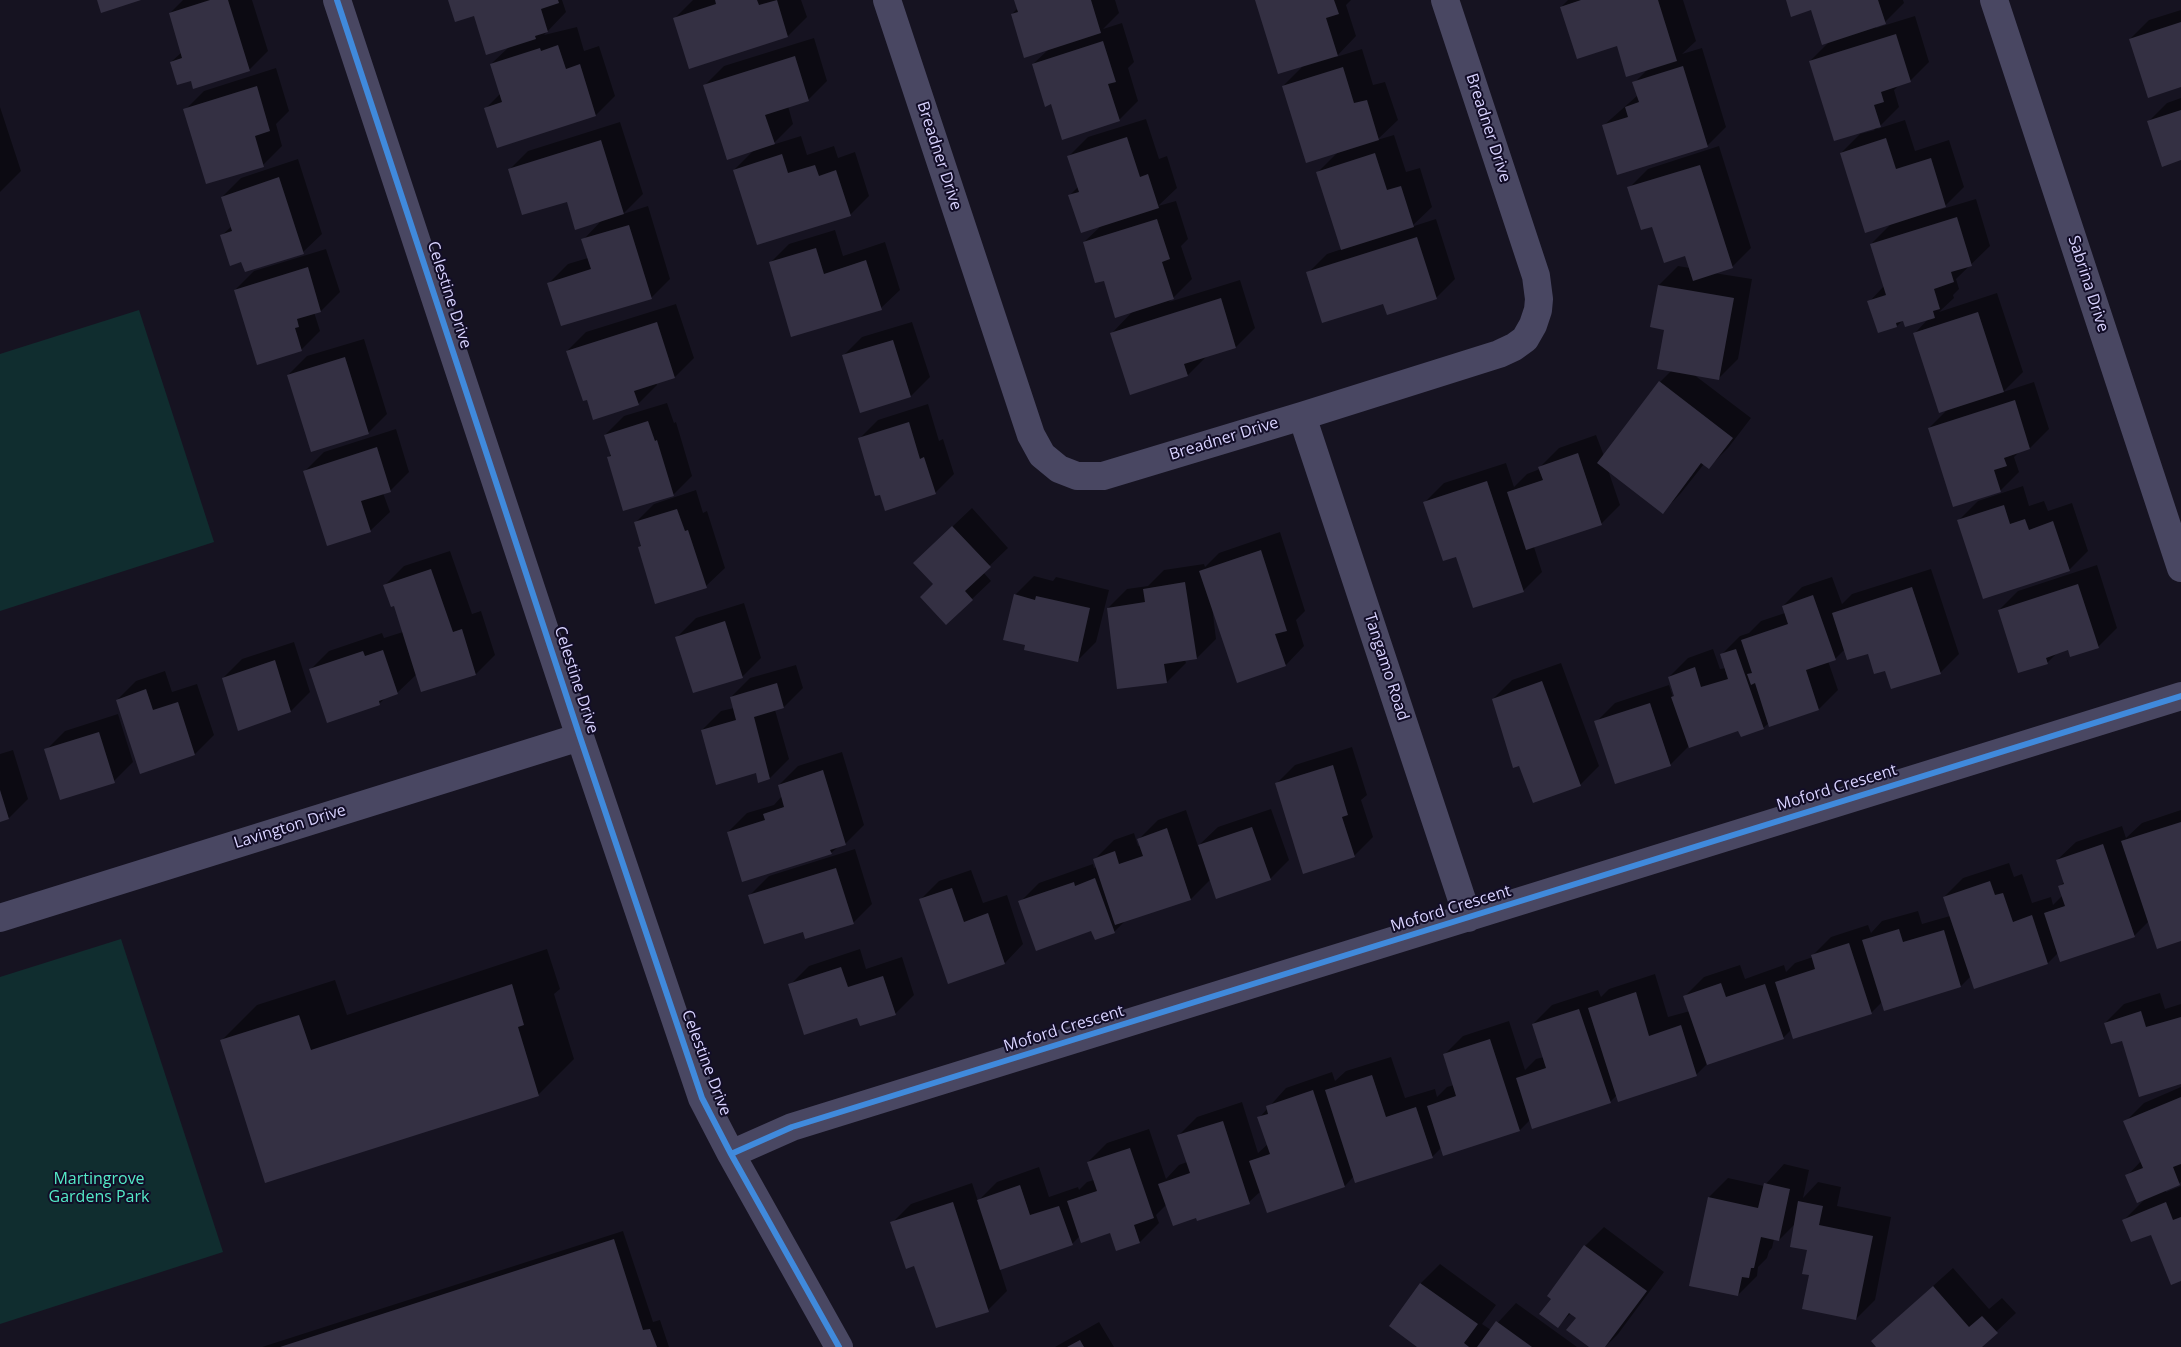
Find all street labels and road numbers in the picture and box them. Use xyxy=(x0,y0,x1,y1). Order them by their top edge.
street label: Breadner Drive xyxy=(1461,71,1515,185)
street label: Breadner Drive xyxy=(912,99,966,213)
street label: Sabrina Drive xyxy=(2063,233,2113,335)
street label: Celestine Drive xyxy=(423,239,475,351)
street label: Breadner Drive xyxy=(1167,413,1281,465)
street label: Tangamo Road xyxy=(1360,611,1412,723)
street label: Celestine Drive xyxy=(550,624,602,736)
street label: Moford Crescent xyxy=(1774,761,1900,815)
street label: Lavington Drive xyxy=(232,801,348,853)
street label: Moford Crescent xyxy=(1388,882,1514,936)
street label: Moford Crescent xyxy=(1001,1002,1127,1056)
street label: Celestine Drive xyxy=(677,1007,735,1119)

